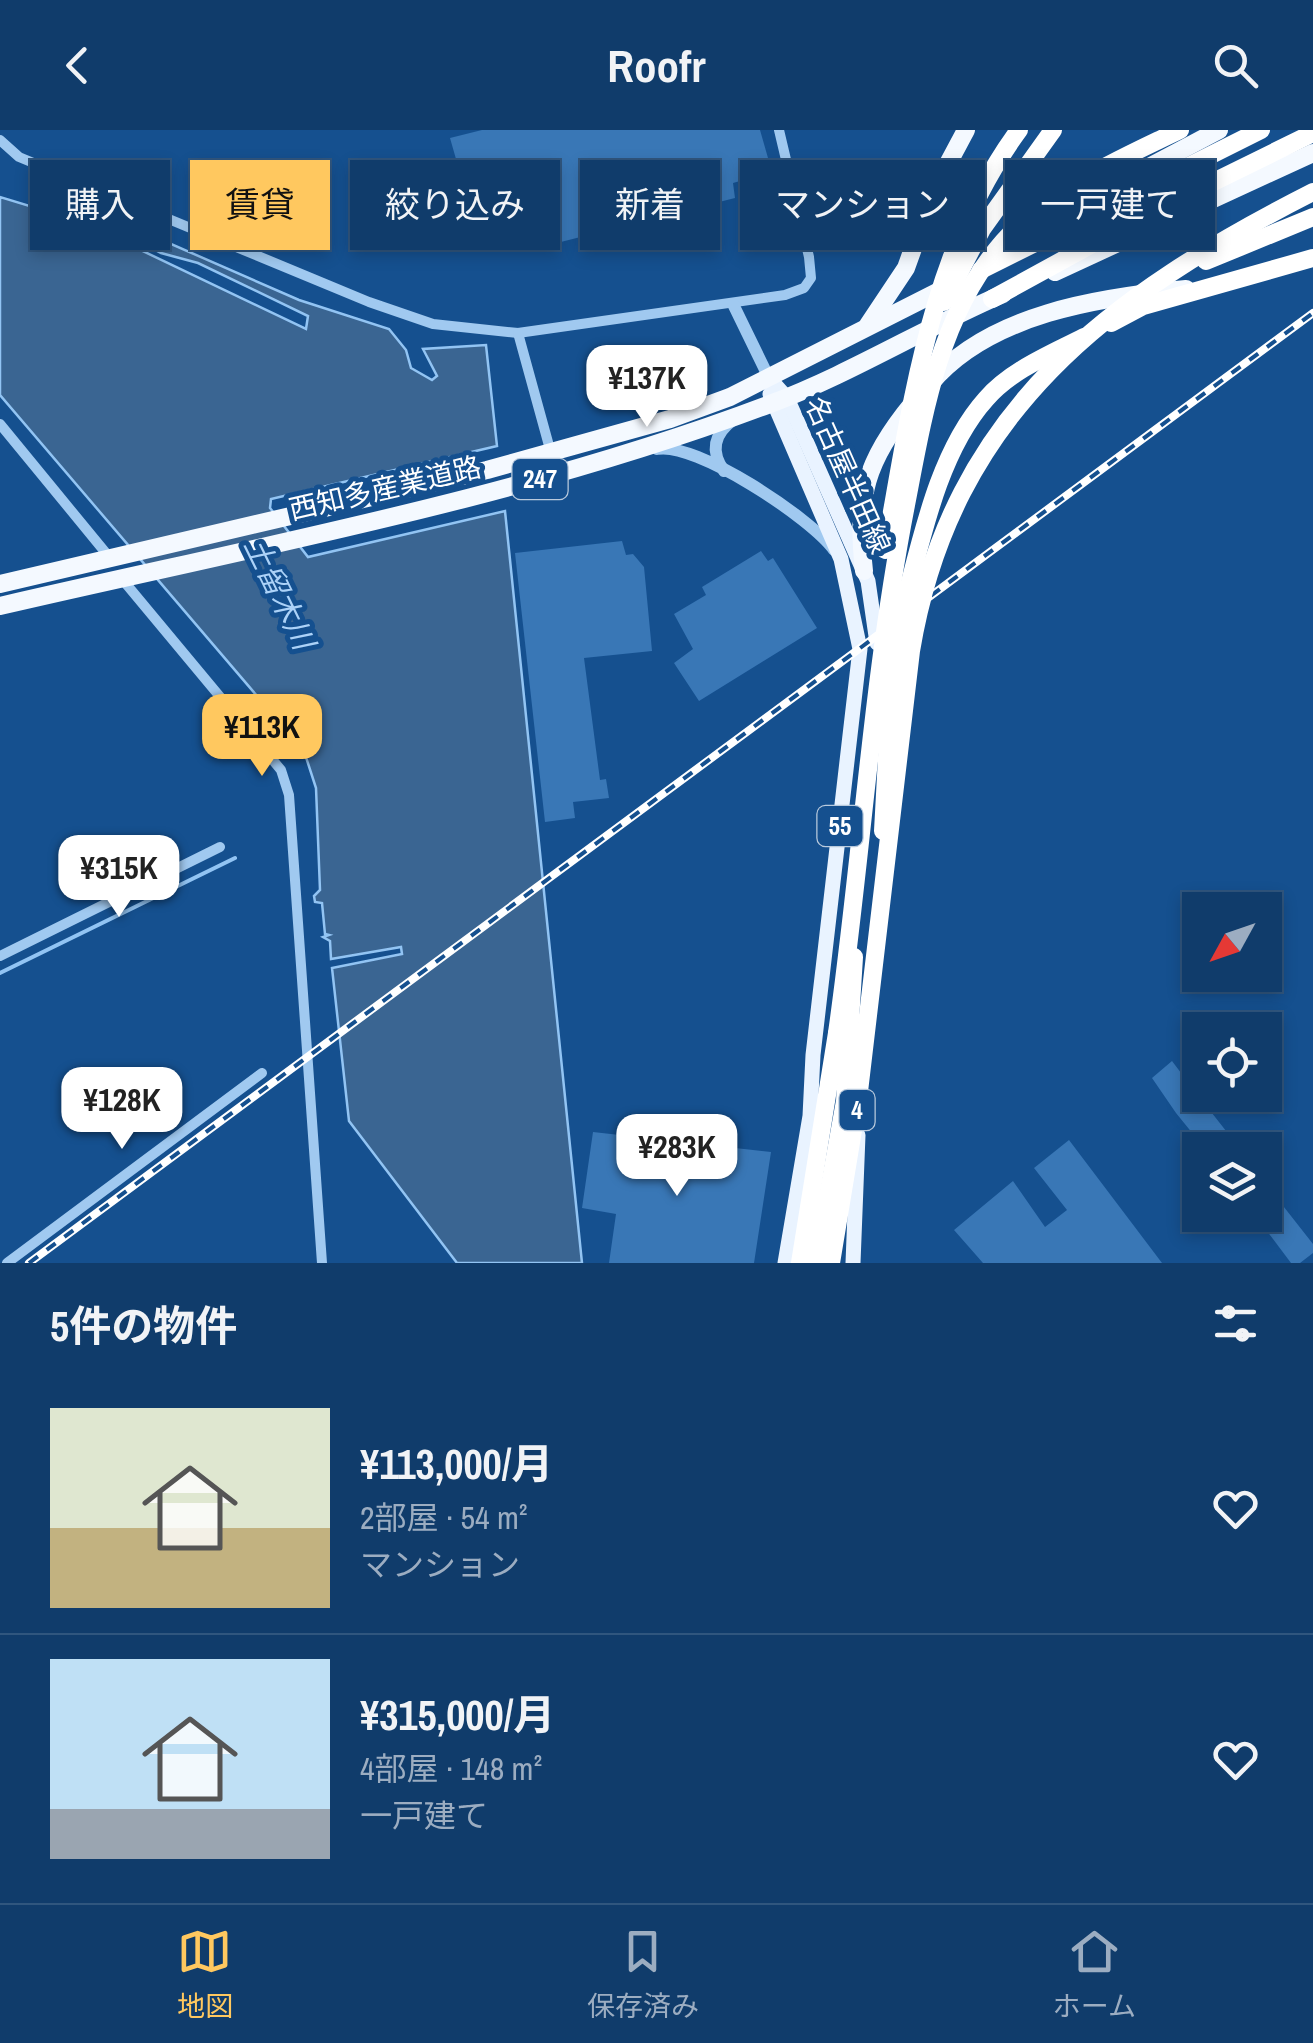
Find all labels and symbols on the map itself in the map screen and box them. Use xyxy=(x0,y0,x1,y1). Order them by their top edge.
pin: ¥137K xyxy=(577,345,717,430)
street label: 名古屋半田線 xyxy=(796,391,900,559)
street label: 西知多産業道路 xyxy=(285,447,485,529)
road number: 247 xyxy=(512,459,568,499)
water label: 土留木川 xyxy=(236,530,326,658)
pin: ¥113K xyxy=(192,694,332,779)
road number: 55 xyxy=(818,806,862,846)
pin: ¥315K xyxy=(49,835,189,920)
north arrow xyxy=(1182,892,1282,992)
pin: ¥128K xyxy=(52,1067,192,1152)
road number: 4 xyxy=(840,1090,874,1130)
pin: ¥283K xyxy=(607,1114,747,1199)

